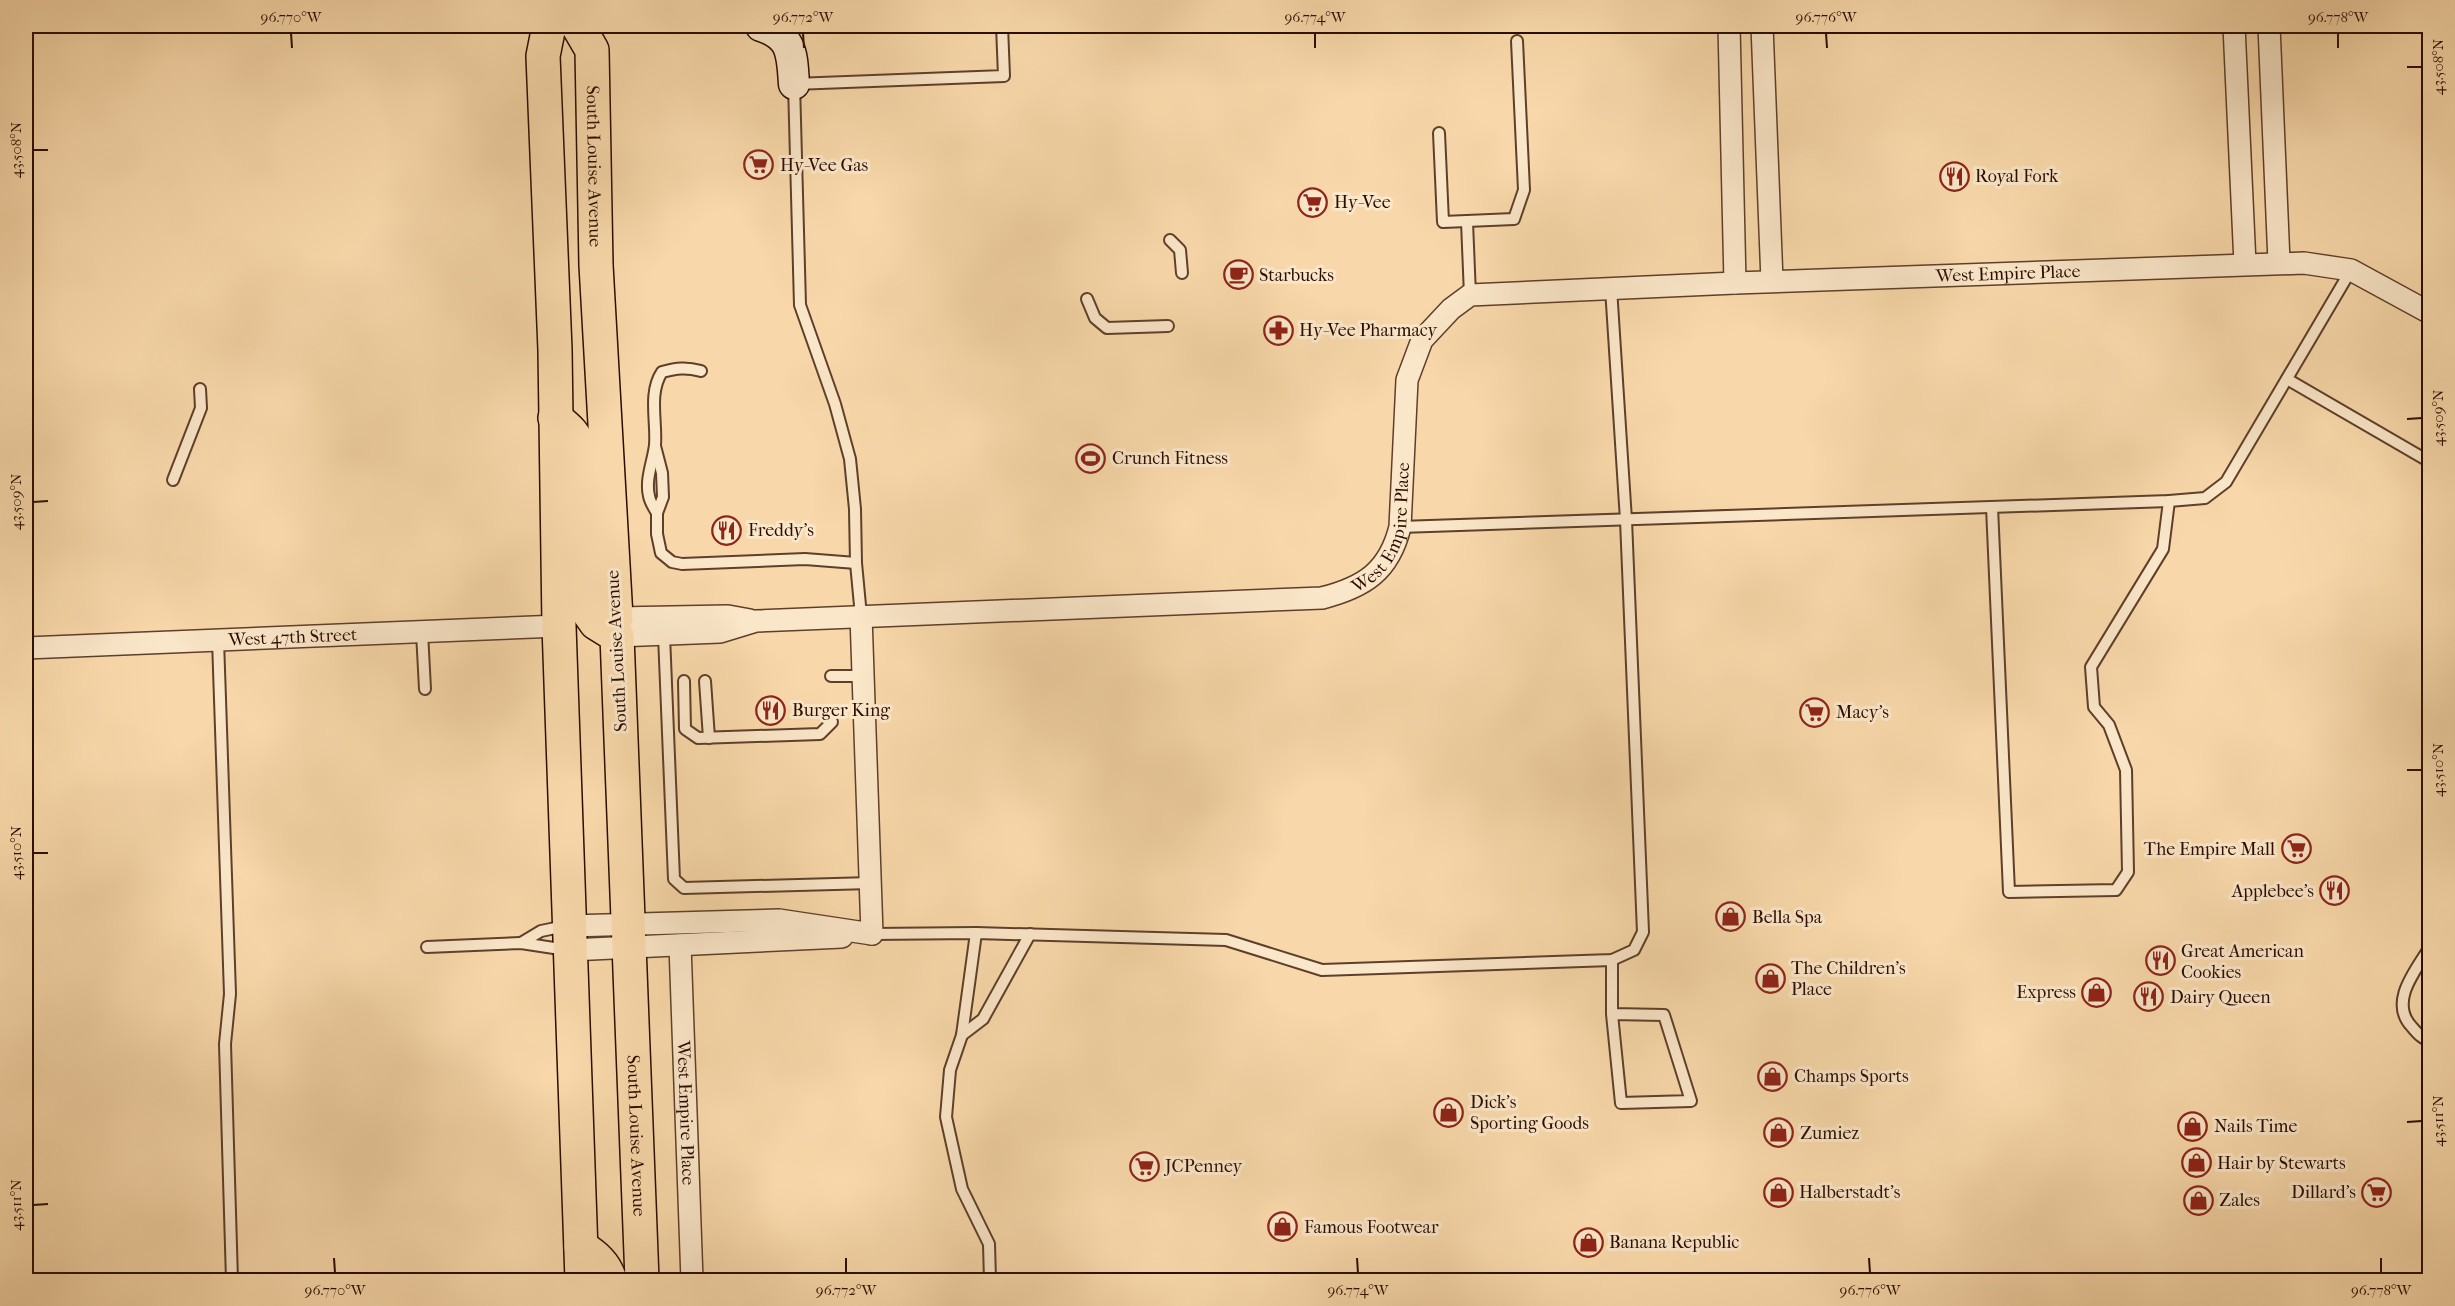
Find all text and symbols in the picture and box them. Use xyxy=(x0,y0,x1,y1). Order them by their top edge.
text: 96.770°W xyxy=(261,8,323,26)
text: 96.772°W xyxy=(773,8,834,26)
text: 96.774°W xyxy=(1284,8,1347,26)
text: 96.776°W xyxy=(1796,8,1858,26)
text: 96.778°W xyxy=(2308,8,2369,26)
text: 43.508°N xyxy=(2429,38,2447,95)
street label: South Louise Avenue xyxy=(582,85,606,247)
text: 43.508°N xyxy=(7,121,25,178)
supermarket icon: Hy-Vee Gas xyxy=(743,149,775,181)
place label: Hy-Vee Gas xyxy=(780,155,869,176)
restaurant icon: Royal Fork xyxy=(1938,160,1970,192)
place label: Royal Fork xyxy=(1975,166,2059,187)
supermarket icon: Hy-Vee xyxy=(1297,186,1329,218)
place label: Hy-Vee xyxy=(1334,192,1391,213)
cafe icon: Starbucks xyxy=(1222,259,1254,291)
street label: West Empire Place xyxy=(1934,260,2081,286)
place label: Starbucks xyxy=(1259,265,1334,286)
pharmacy icon: Hy-Vee Pharmacy xyxy=(1262,314,1294,346)
place label: Hy-Vee Pharmacy xyxy=(1299,320,1439,341)
text: 43.509°N xyxy=(2429,389,2447,446)
sports icon: Crunch Fitness xyxy=(1075,442,1107,474)
place label: Crunch Fitness xyxy=(1112,448,1228,469)
street label: West Empire Place xyxy=(1347,462,1414,597)
text: 43.509°N xyxy=(7,473,25,530)
restaurant icon: Freddy's xyxy=(711,514,743,546)
place label: Freddy's xyxy=(748,520,814,541)
street label: South Louise Avenue xyxy=(602,570,632,732)
street label: West 47th Street xyxy=(227,624,358,650)
restaurant icon: Burger King xyxy=(755,694,787,726)
supermarket icon: Macy's xyxy=(1799,696,1831,728)
place label: Burger King xyxy=(792,700,890,721)
place label: Macy's xyxy=(1836,702,1889,723)
text: 43.510°N xyxy=(2429,742,2447,797)
text: 43.510°N xyxy=(7,825,25,880)
supermarket icon: The Empire Mall xyxy=(2280,833,2312,865)
place label: The Empire Mall xyxy=(2144,839,2275,860)
restaurant icon: Applebee's xyxy=(2319,875,2351,907)
place label: Applebee's xyxy=(2231,881,2314,902)
shop icon: Bella Spa xyxy=(1715,901,1747,933)
place label: Bella Spa xyxy=(1752,907,1823,928)
place label: Great American Cookies xyxy=(2181,941,2304,983)
restaurant icon: Great American Cookies xyxy=(2144,945,2176,977)
place label: The Children's Place xyxy=(1791,958,1906,1000)
shop icon: The Children's Place xyxy=(1754,962,1786,994)
shop icon: Express xyxy=(2081,976,2113,1008)
restaurant icon: Dairy Queen xyxy=(2133,981,2165,1013)
place label: Express xyxy=(2016,982,2076,1003)
place label: Dairy Queen xyxy=(2170,987,2271,1008)
street label: West Empire Place xyxy=(673,1039,699,1186)
street label: South Louise Avenue xyxy=(623,1054,650,1217)
shop icon: Champs Sports xyxy=(1757,1060,1789,1092)
place label: Champs Sports xyxy=(1794,1066,1909,1087)
place label: Dick's Sporting Goods xyxy=(1470,1092,1589,1134)
text: 43.511°N xyxy=(2429,1095,2447,1147)
shop icon: Dick's Sporting Goods xyxy=(1433,1096,1465,1128)
shop icon: Nails Time xyxy=(2177,1110,2209,1142)
place label: Nails Time xyxy=(2214,1116,2297,1137)
shop icon: Zumiez xyxy=(1763,1117,1795,1149)
place label: Zumiez xyxy=(1800,1123,1859,1144)
shop icon: Hair by Stewarts xyxy=(2180,1147,2212,1179)
supermarket icon: JCPenney xyxy=(1128,1150,1160,1182)
place label: Hair by Stewarts xyxy=(2217,1153,2346,1174)
place label: JCPenney xyxy=(1163,1156,1244,1177)
shop icon: Halberstadt's xyxy=(1762,1176,1794,1208)
supermarket icon: Dillard's xyxy=(2361,1176,2393,1208)
text: 43.511°N xyxy=(7,1179,25,1231)
place label: Halberstadt's xyxy=(1799,1182,1901,1203)
place label: Dillard's xyxy=(2291,1182,2356,1203)
shop icon: Zales xyxy=(2182,1184,2214,1216)
place label: Zales xyxy=(2219,1190,2260,1211)
shop icon: Famous Footwear xyxy=(1267,1211,1299,1243)
place label: Famous Footwear xyxy=(1304,1217,1439,1238)
shop icon: Banana Republic xyxy=(1572,1226,1604,1258)
place label: Banana Republic xyxy=(1609,1232,1739,1253)
text: 96.770°W xyxy=(305,1281,367,1299)
text: 96.772°W xyxy=(816,1281,877,1299)
text: 96.774°W xyxy=(1327,1281,1390,1299)
text: 96.776°W xyxy=(1840,1281,1902,1299)
text: 96.778°W xyxy=(2351,1281,2412,1299)

